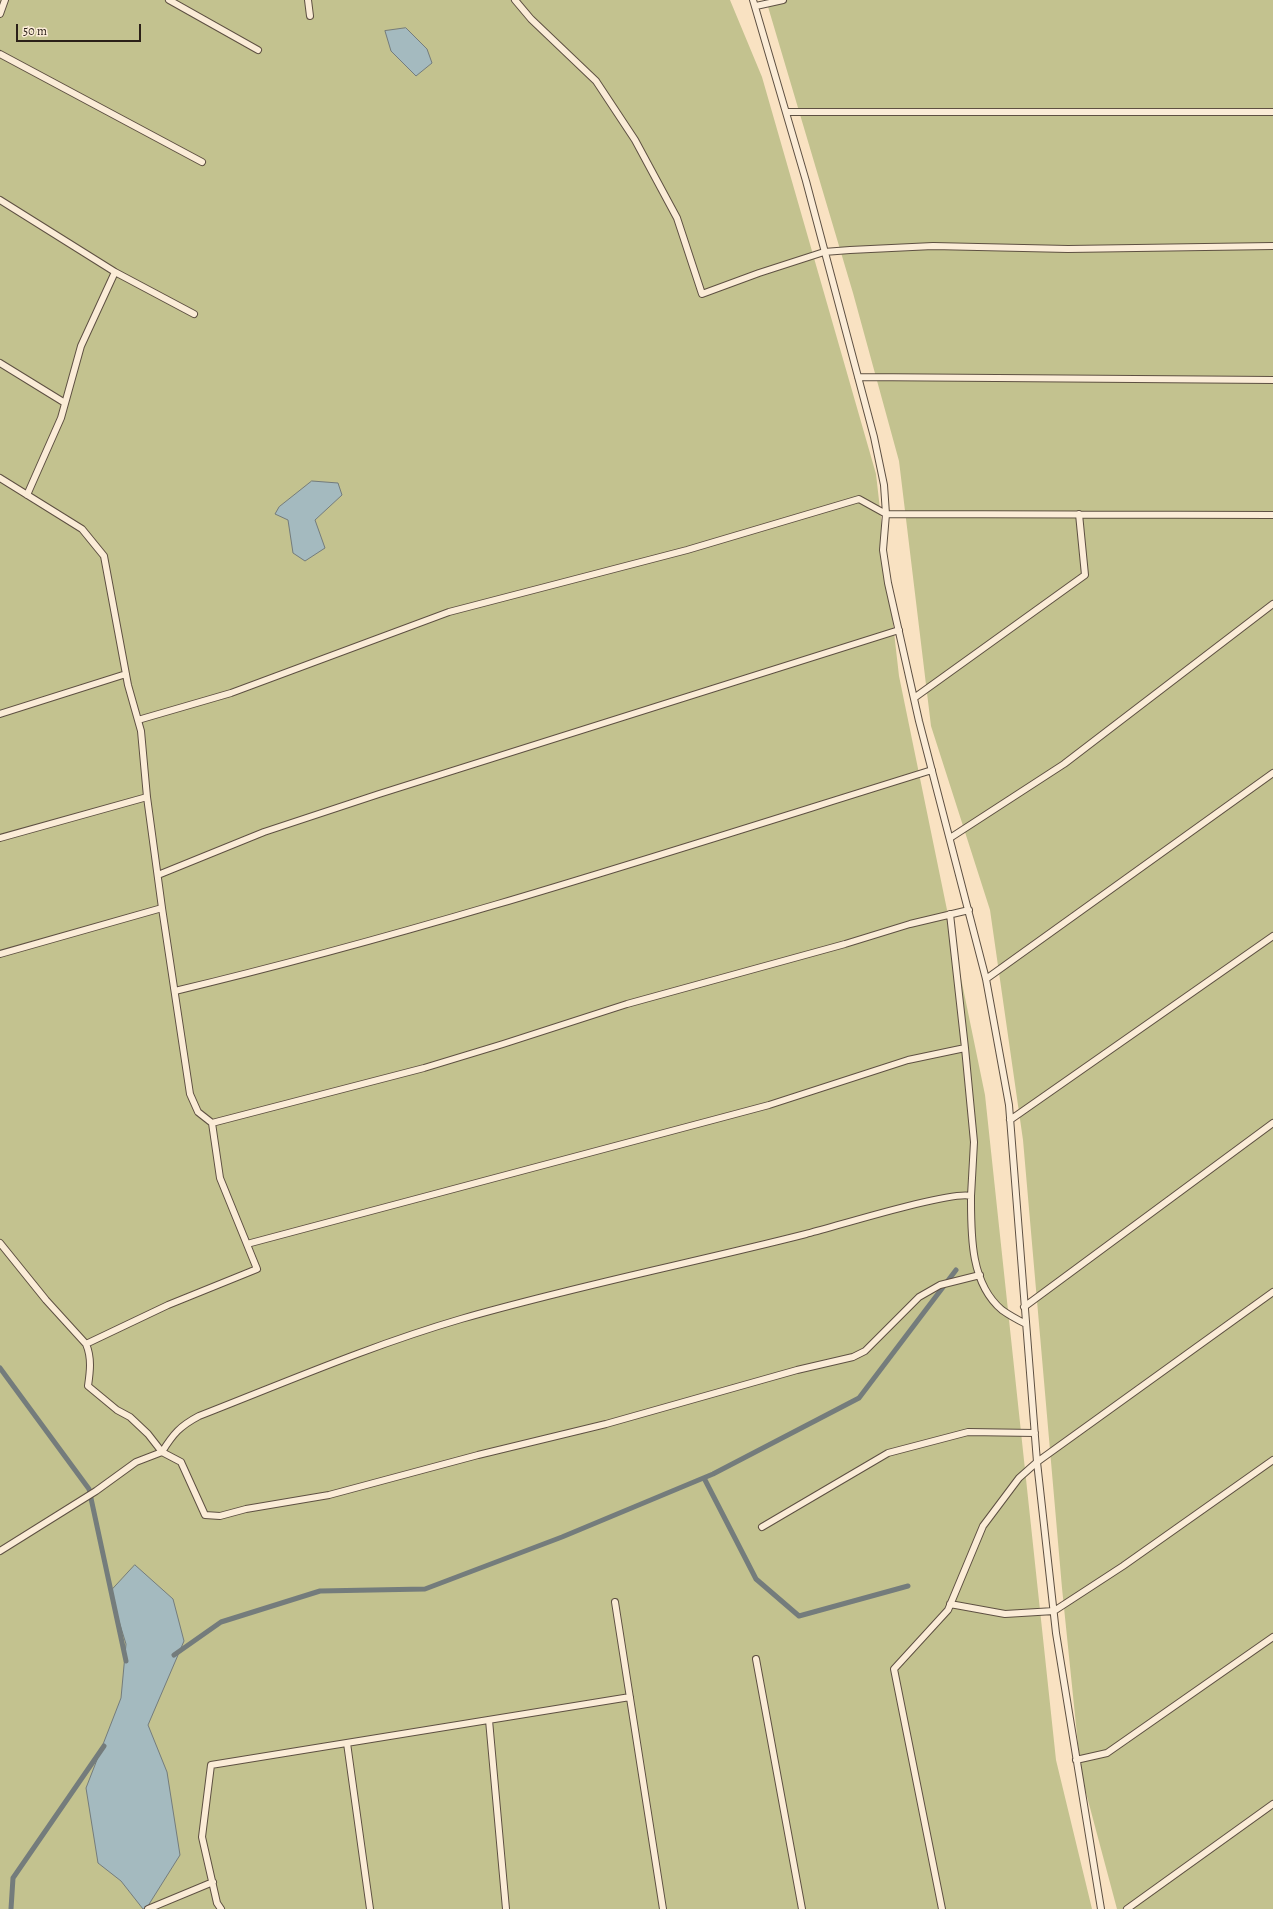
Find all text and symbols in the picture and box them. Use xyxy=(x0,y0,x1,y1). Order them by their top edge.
scale bar xyxy=(18,16,143,42)
text: 50 m xyxy=(23,23,47,39)

